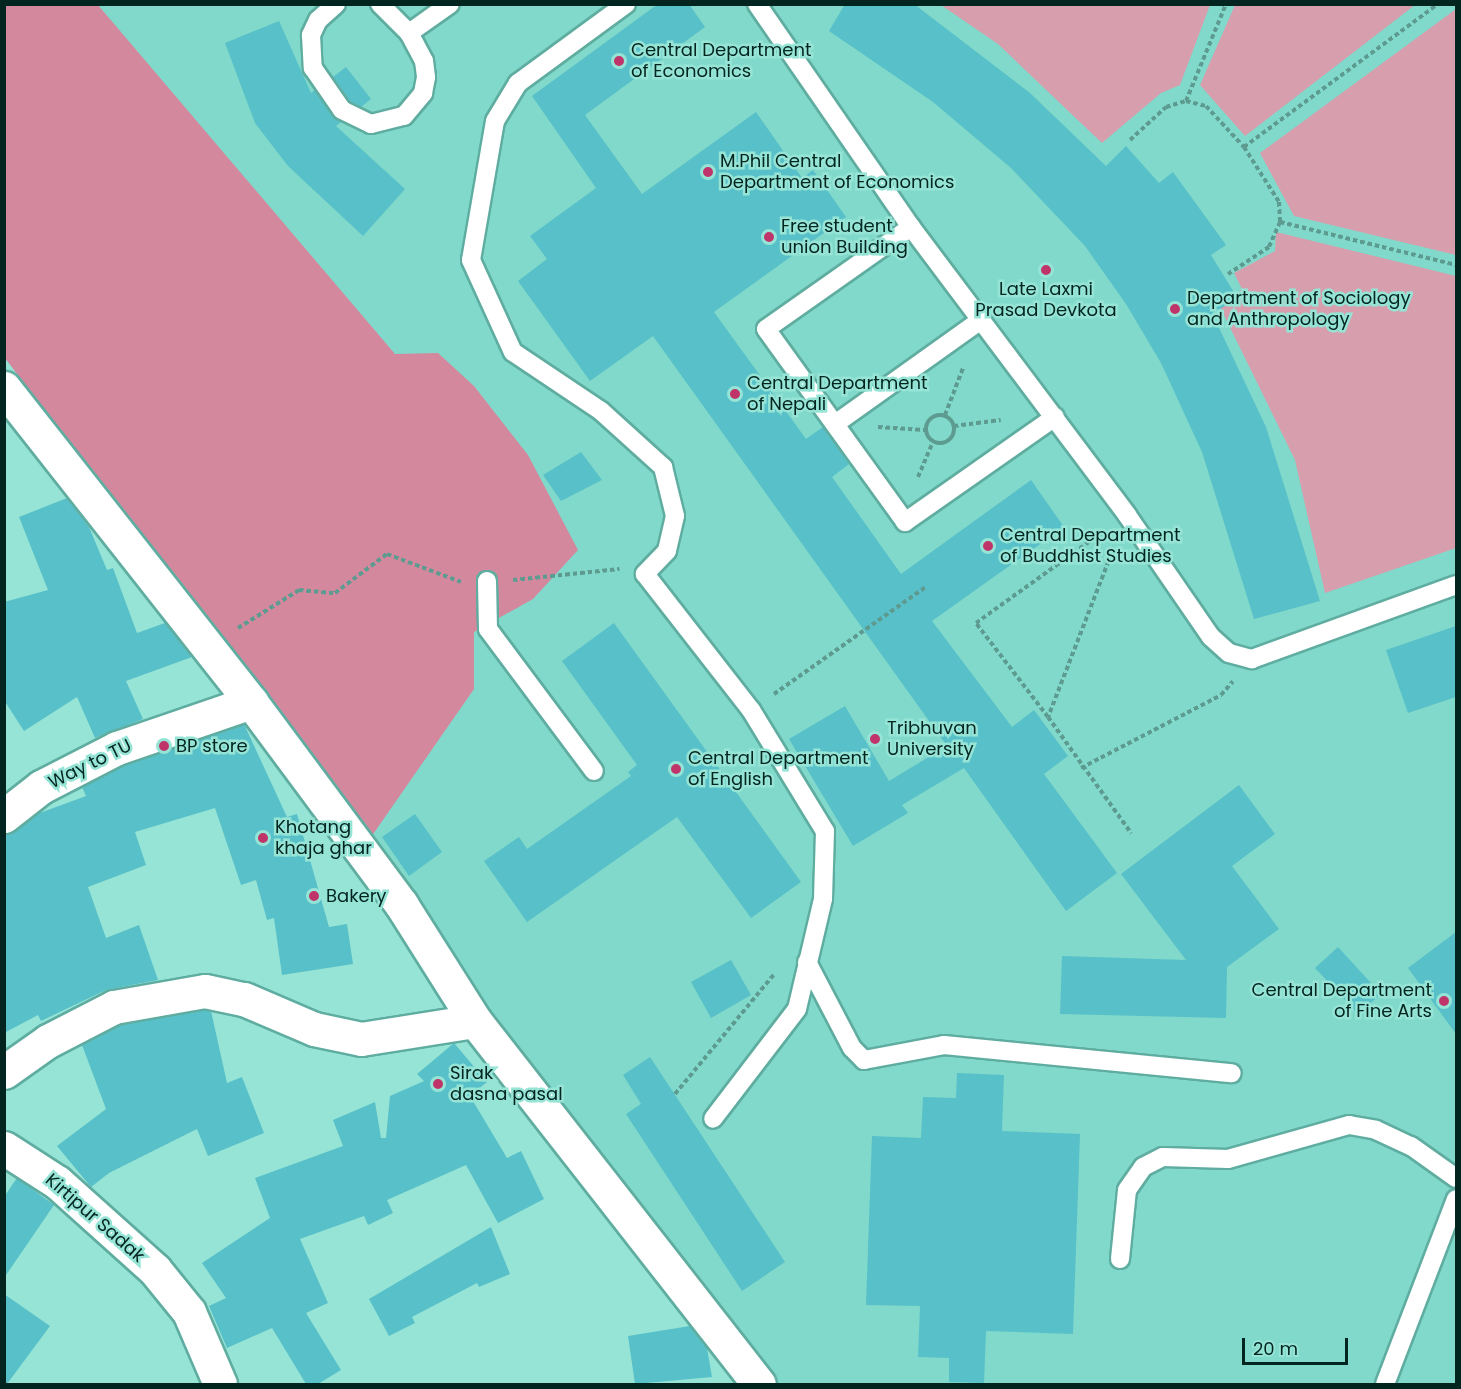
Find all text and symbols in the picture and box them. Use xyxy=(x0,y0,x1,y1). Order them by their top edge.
place label: Central Department of Economics xyxy=(631,40,812,82)
marker: Central Department of Economics xyxy=(612,54,626,68)
place label: M.Phil Central Department of Economics xyxy=(720,151,954,194)
marker: M.Phil Central Department of Economics xyxy=(701,165,715,179)
place label: Free student union Building xyxy=(781,216,908,258)
marker: Free student union Building xyxy=(762,230,776,244)
marker: Late Laxmi Prasad Devkota xyxy=(1039,263,1053,277)
place label: Late Laxmi Prasad Devkota xyxy=(975,279,1117,322)
place label: Department of Sociology and Anthropology xyxy=(1187,288,1411,330)
marker: Department of Sociology and Anthropology xyxy=(1168,302,1182,316)
place label: Central Department of Nepali xyxy=(747,373,928,416)
marker: Central Department of Nepali xyxy=(728,387,742,401)
place label: Central Department of Buddhist Studies xyxy=(1000,525,1181,568)
marker: Central Department of Buddhist Studies xyxy=(981,539,995,553)
place label: Tribhuvan University xyxy=(887,718,977,760)
marker: Tribhuvan University xyxy=(868,732,882,746)
street label: Way to TU xyxy=(45,735,135,793)
place label: BP store xyxy=(176,735,248,757)
marker: BP store xyxy=(157,739,171,753)
place label: Central Department of English xyxy=(688,748,869,790)
marker: Central Department of English xyxy=(669,762,683,776)
place label: Khotang khaja ghar xyxy=(275,817,372,860)
marker: Khotang khaja ghar xyxy=(256,831,270,845)
place label: Bakery xyxy=(326,885,386,907)
marker: Bakery xyxy=(307,889,321,903)
place label: Central Department of Fine Arts xyxy=(1251,980,1432,1022)
marker: Central Department of Fine Arts xyxy=(1437,994,1451,1008)
place label: Sirak dasna pasal xyxy=(450,1063,563,1106)
marker: Sirak dasna pasal xyxy=(431,1077,445,1091)
street label: Kirtipur Sadak xyxy=(41,1169,149,1267)
scale bar xyxy=(1245,1326,1352,1364)
text: 20 m xyxy=(1253,1336,1298,1361)

